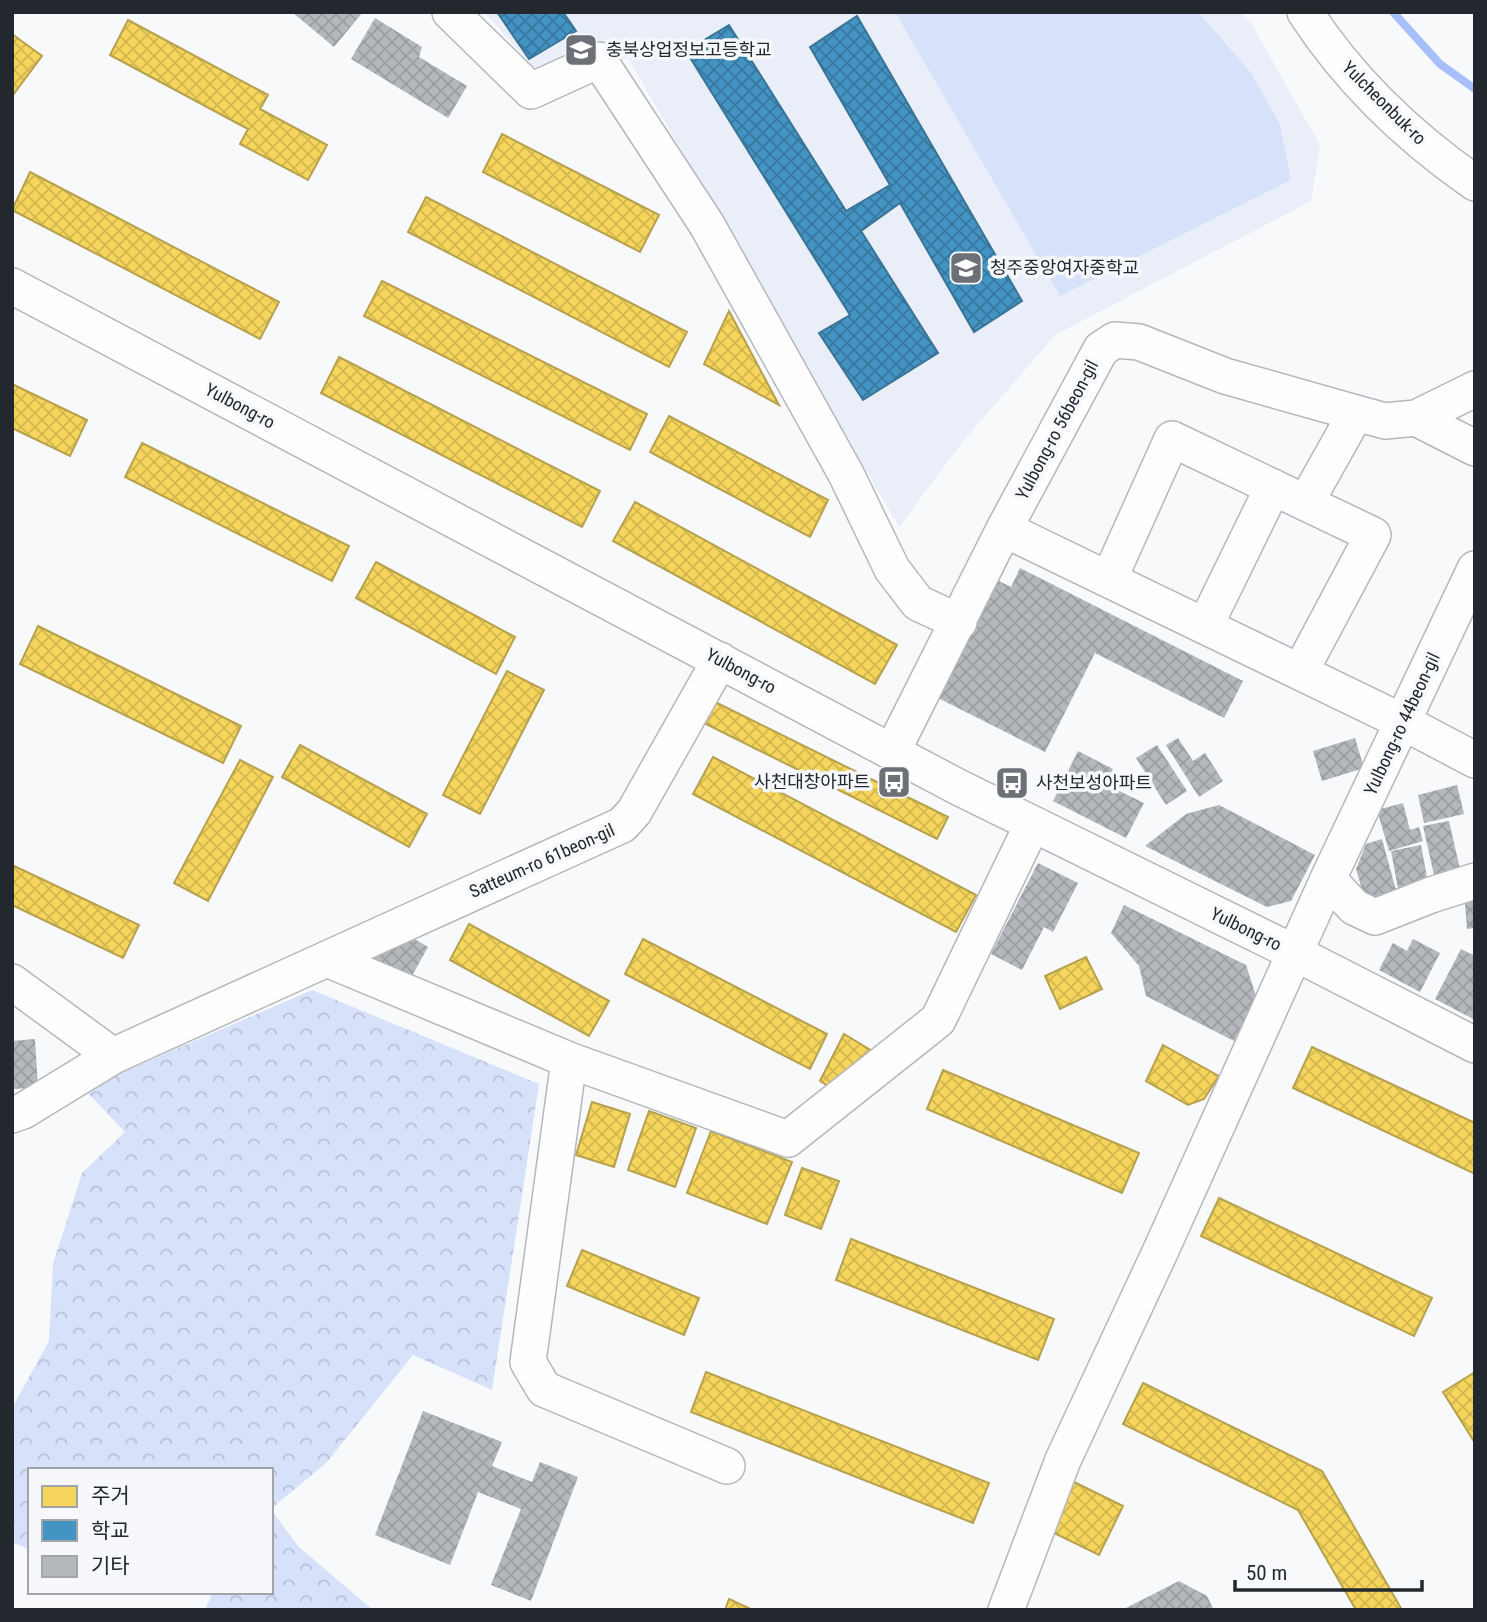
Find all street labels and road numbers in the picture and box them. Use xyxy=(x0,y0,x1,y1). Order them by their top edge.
street label: Yulcheonbuk-ro xyxy=(1338,56,1431,149)
street label: Yulbong-ro 56beon-gil xyxy=(1011,356,1102,503)
street label: Yulbong-ro xyxy=(202,378,279,433)
street label: Yulbong-ro xyxy=(703,643,780,698)
street label: Yulbong-ro 44beon-gil xyxy=(1359,649,1444,798)
street label: Satteum-ro 61beon-gil xyxy=(466,819,618,902)
street label: Yulbong-ro xyxy=(1207,902,1285,955)

